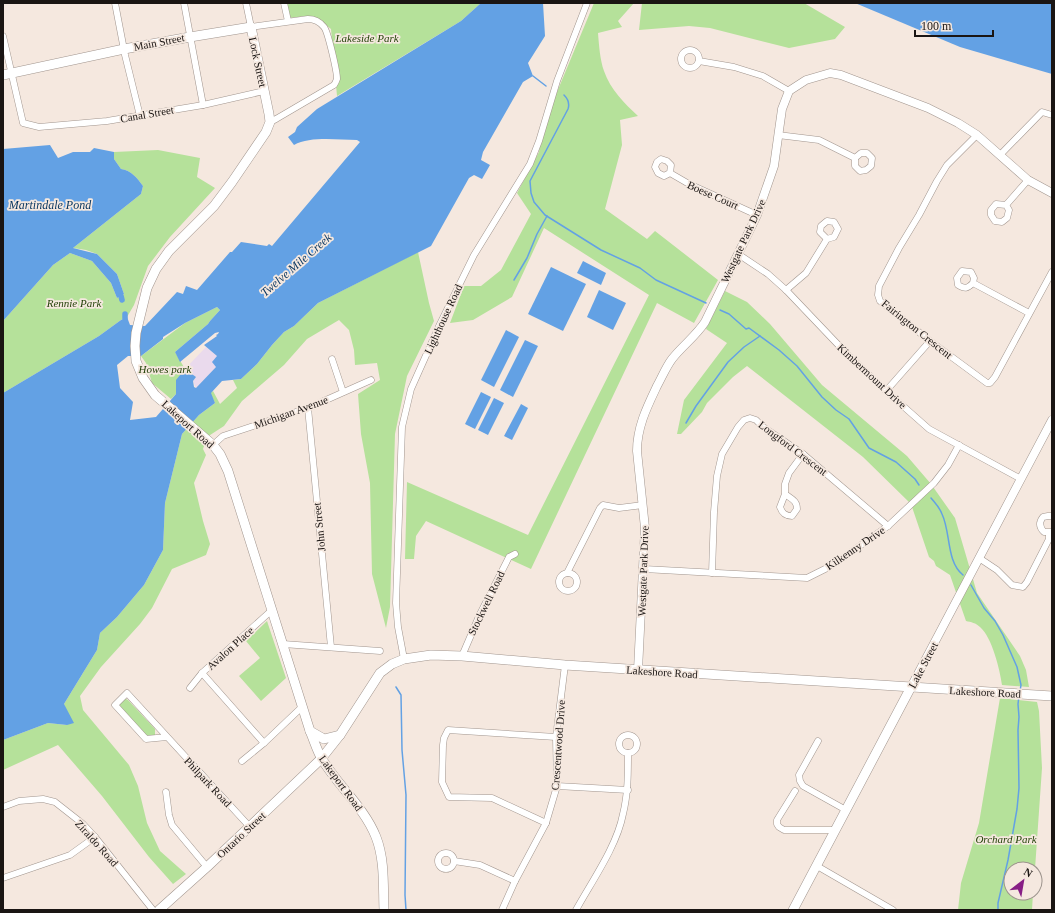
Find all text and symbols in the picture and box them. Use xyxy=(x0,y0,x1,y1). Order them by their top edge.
scale bar xyxy=(915,12,993,38)
text: 100 m xyxy=(921,19,952,33)
street label: Main Street xyxy=(133,31,185,53)
park label: Lakeside Park xyxy=(334,32,400,44)
street label: Lock Street xyxy=(247,36,269,88)
street label: Canal Street xyxy=(119,103,175,125)
street label: Boese Court xyxy=(686,178,740,212)
street label: Westgate Park Drive xyxy=(718,197,768,285)
water label: Martindale Pond xyxy=(8,198,92,212)
water label: Twelve Mile Creek xyxy=(258,230,335,300)
street label: Lighthouse Road xyxy=(422,282,465,356)
park label: Rennie Park xyxy=(46,297,102,309)
street label: Fairington Crescent xyxy=(879,297,955,361)
street label: Kimbermount Drive xyxy=(835,341,909,411)
park label: Howes park xyxy=(138,363,193,375)
street label: Michigan Avenue xyxy=(252,393,330,431)
street label: Lakeport Road xyxy=(160,398,217,451)
street label: Longford Crescent xyxy=(756,418,830,478)
street label: John Street xyxy=(310,502,328,552)
street label: Kilkenny Drive xyxy=(823,524,887,572)
street label: Westgate Park Drive xyxy=(635,525,651,617)
street label: Stockwell Road xyxy=(465,568,507,637)
street label: Avalon Place xyxy=(204,624,256,672)
street label: Lake Street xyxy=(906,640,940,690)
street label: Lakeshore Road xyxy=(626,664,699,681)
street label: Lakeshore Road xyxy=(949,684,1022,700)
street label: Crescentwood Drive xyxy=(549,699,567,791)
street label: Lakeport Road xyxy=(317,753,365,813)
street label: Philpark Road xyxy=(182,755,234,810)
street label: Ontario Street xyxy=(214,809,268,861)
street label: Ziraldo Road xyxy=(73,817,121,869)
park label: Orchard Park xyxy=(975,833,1038,845)
north arrow xyxy=(1003,861,1043,901)
text: N xyxy=(1022,865,1035,880)

